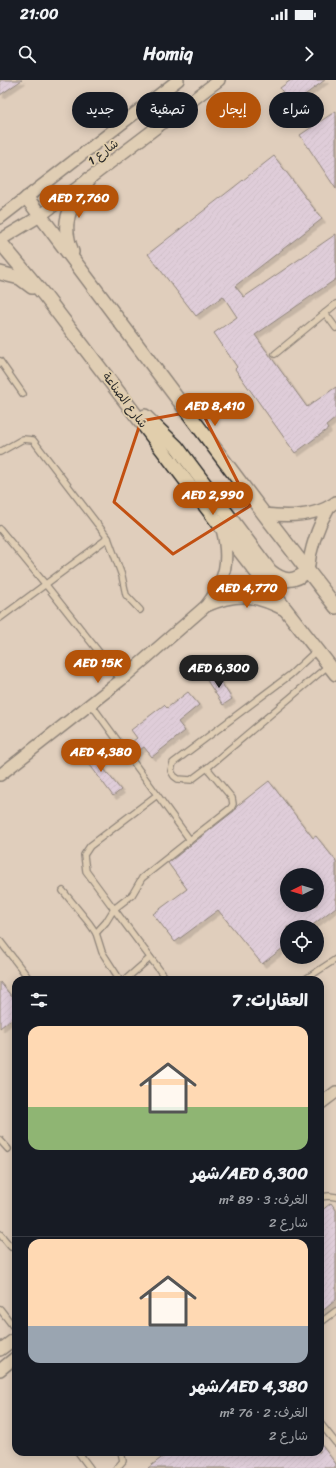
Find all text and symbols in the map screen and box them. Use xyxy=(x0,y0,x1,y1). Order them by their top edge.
text: 21:00 xyxy=(20,1,59,27)
text: Homiq xyxy=(143,38,193,70)
icon: search xyxy=(16,43,38,65)
icon: forward xyxy=(298,43,320,65)
chip: جديد xyxy=(72,92,128,128)
chip: تصفية xyxy=(136,92,198,128)
chip: إيجار xyxy=(206,92,261,128)
chip: شراء xyxy=(269,92,324,128)
street label: شارع 1 xyxy=(83,133,123,171)
pin: AED 7,760 xyxy=(33,185,125,219)
text: AED 7,760 xyxy=(49,186,109,209)
street label: شارع الصناعة xyxy=(97,367,153,433)
pin: AED 8,410 xyxy=(169,393,261,427)
text: AED 8,410 xyxy=(185,394,245,417)
pin: AED 2,990 xyxy=(167,482,259,516)
text: AED 2,990 xyxy=(182,483,244,506)
pin: AED 4,770 xyxy=(201,575,293,609)
text: AED 4,770 xyxy=(216,576,278,599)
pin: AED 15K xyxy=(61,650,135,684)
text: AED 15K xyxy=(74,651,122,674)
pin: AED 6,300 xyxy=(173,655,265,689)
text: AED 6,300 xyxy=(188,656,250,679)
pin: AED 4,380 xyxy=(55,739,147,773)
text: AED 4,380 xyxy=(70,740,132,763)
north arrow xyxy=(280,868,324,912)
map controls xyxy=(280,868,324,964)
button: locate xyxy=(280,920,324,964)
text: العقارات: 7 xyxy=(232,985,308,1015)
icon: filters xyxy=(28,989,50,1011)
icon: home xyxy=(132,1052,204,1124)
text: AED 6,300/شهر xyxy=(191,1158,308,1188)
text: الغرف: 3 · 89 m² xyxy=(219,1188,308,1211)
text: شارع 2 xyxy=(269,1211,308,1234)
icon: home xyxy=(132,1265,204,1337)
text: AED 4,380/شهر xyxy=(191,1371,308,1401)
text: الغرف: 2 · 76 m² xyxy=(220,1401,308,1424)
text: شارع 2 xyxy=(269,1424,308,1447)

